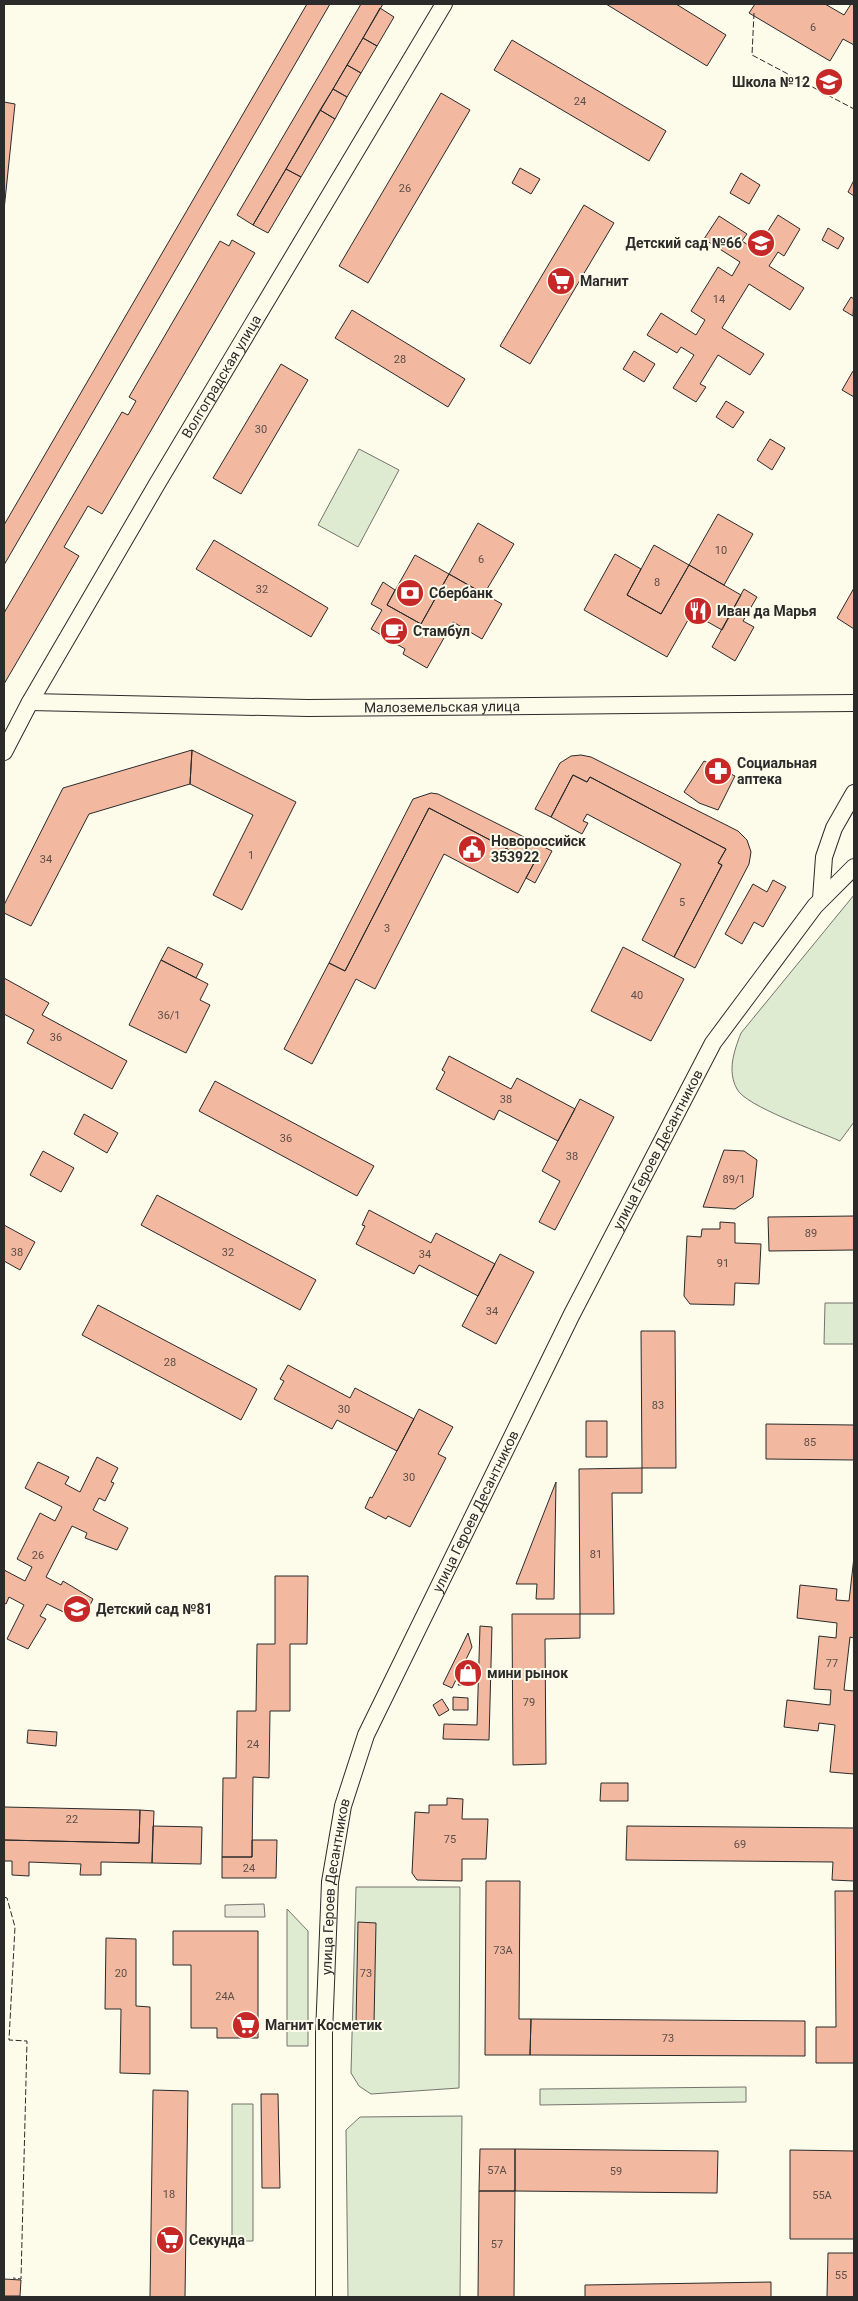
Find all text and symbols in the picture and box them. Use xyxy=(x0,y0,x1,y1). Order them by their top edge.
house number: 6 xyxy=(810,21,816,34)
school or university icon: Школа №12 xyxy=(814,67,844,97)
place label: Школа №12 xyxy=(732,74,810,90)
house number: 24 xyxy=(574,95,586,108)
house number: 26 xyxy=(399,182,411,195)
school or university icon: Детский сад №66 xyxy=(746,228,776,258)
place label: Детский сад №66 xyxy=(626,235,742,251)
supermarket icon: Магнит xyxy=(546,266,576,296)
place label: Магнит xyxy=(580,273,629,289)
house number: 14 xyxy=(713,293,725,306)
street label: Волгоградская улица xyxy=(178,312,264,441)
house number: 28 xyxy=(394,353,406,366)
house number: 30 xyxy=(255,423,267,436)
house number: 10 xyxy=(715,544,727,557)
house number: 6 xyxy=(478,553,484,566)
house number: 8 xyxy=(654,576,660,589)
bank icon: Сбербанк xyxy=(395,578,425,608)
house number: 32 xyxy=(256,583,268,596)
place label: Сбербанк xyxy=(429,585,493,601)
restaurant icon: Иван да Марья xyxy=(683,596,713,626)
place label: Иван да Марья xyxy=(717,603,817,619)
cafe icon: Стамбул xyxy=(379,616,409,646)
place label: Стамбул xyxy=(413,623,470,639)
street label: Малоземельская улица xyxy=(364,698,520,715)
place label: Социальная аптека xyxy=(737,755,817,787)
pharmacy icon: Социальная аптека xyxy=(703,756,733,786)
place label: Новороссийск 353922 xyxy=(491,833,586,865)
public building icon: Новороссийск 353922 xyxy=(457,834,487,864)
house number: 1 xyxy=(248,849,254,862)
house number: 34 xyxy=(40,853,52,866)
house number: 5 xyxy=(679,896,685,909)
house number: 3 xyxy=(384,922,390,935)
house number: 40 xyxy=(631,989,643,1002)
house number: 36/1 xyxy=(157,1009,181,1022)
house number: 36 xyxy=(50,1031,62,1044)
street label: улица Героев Десантников xyxy=(609,1067,706,1232)
house number: 38 xyxy=(500,1093,512,1106)
house number: 36 xyxy=(280,1132,292,1145)
house number: 38 xyxy=(566,1150,578,1163)
house number: 89/1 xyxy=(722,1173,746,1186)
house number: 89 xyxy=(805,1227,817,1240)
house number: 38 xyxy=(11,1246,23,1259)
house number: 32 xyxy=(222,1246,234,1259)
house number: 34 xyxy=(419,1248,431,1261)
house number: 91 xyxy=(717,1257,729,1270)
house number: 34 xyxy=(486,1305,498,1318)
house number: 28 xyxy=(164,1356,176,1369)
house number: 83 xyxy=(652,1399,664,1412)
house number: 30 xyxy=(338,1403,350,1416)
street label: улица Героев Десантников xyxy=(429,1428,522,1595)
house number: 85 xyxy=(804,1436,816,1449)
house number: 30 xyxy=(403,1471,415,1484)
house number: 81 xyxy=(590,1548,602,1561)
house number: 26 xyxy=(32,1549,44,1562)
school or university icon: Детский сад №81 xyxy=(62,1594,92,1624)
place label: Детский сад №81 xyxy=(96,1601,212,1617)
house number: 77 xyxy=(826,1657,838,1670)
shop icon: мини рынок xyxy=(453,1658,483,1688)
place label: мини рынок xyxy=(487,1665,568,1681)
house number: 79 xyxy=(523,1696,535,1709)
house number: 24 xyxy=(247,1738,259,1751)
street label: улица Героев Десантников xyxy=(318,1796,353,1975)
house number: 22 xyxy=(66,1813,78,1826)
house number: 75 xyxy=(444,1833,456,1846)
house number: 69 xyxy=(734,1838,746,1851)
house number: 24 xyxy=(243,1862,255,1875)
house number: 73А xyxy=(493,1944,514,1957)
house number: 20 xyxy=(115,1967,127,1980)
house number: 73 xyxy=(360,1967,372,1980)
house number: 24А xyxy=(215,1990,236,2003)
supermarket icon: Магнит Косметик xyxy=(231,2010,261,2040)
place label: Магнит Косметик xyxy=(265,2017,382,2033)
house number: 73 xyxy=(662,2032,674,2045)
house number: 57А xyxy=(487,2164,508,2177)
house number: 59 xyxy=(610,2165,622,2178)
house number: 18 xyxy=(163,2188,175,2201)
house number: 55А xyxy=(812,2189,833,2202)
supermarket icon: Секунда xyxy=(155,2225,185,2255)
place label: Секунда xyxy=(189,2232,245,2248)
house number: 57 xyxy=(491,2238,503,2251)
house number: 55 xyxy=(835,2269,847,2282)

